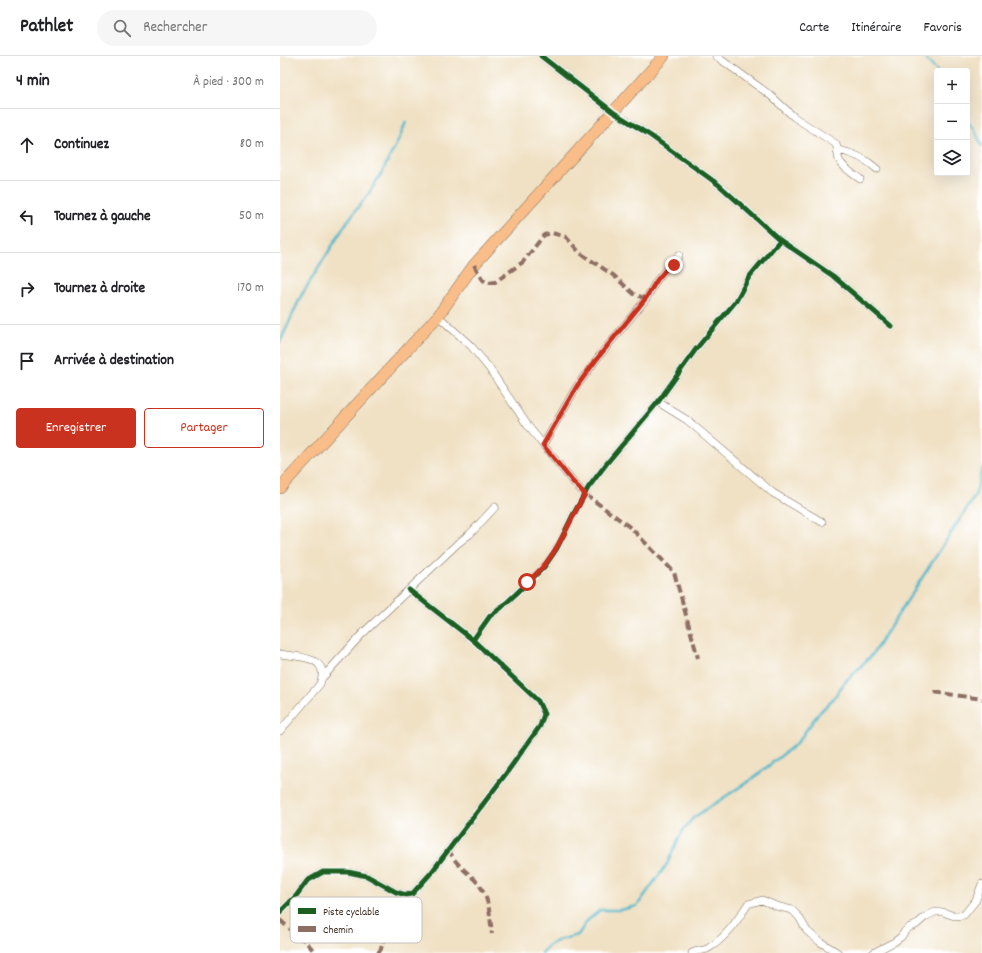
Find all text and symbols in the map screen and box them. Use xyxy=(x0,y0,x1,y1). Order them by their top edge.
search box xyxy=(97,10,377,46)
text: Pathlet xyxy=(20,14,73,41)
icon: search xyxy=(111,17,133,39)
text: Rechercher xyxy=(143,17,207,39)
text: Carte xyxy=(799,18,829,38)
text: Itinéraire xyxy=(851,18,901,38)
text: Favoris xyxy=(923,18,962,38)
map controls xyxy=(934,68,970,176)
button: + xyxy=(934,68,970,104)
text: 4 min xyxy=(16,70,50,94)
text: À pied · 300 m xyxy=(193,73,264,92)
button: − xyxy=(934,104,970,140)
icon: ahead xyxy=(16,134,38,156)
text: Continuez xyxy=(54,134,109,156)
text: 80 m xyxy=(240,135,264,154)
button: layers xyxy=(934,140,970,176)
icon: left xyxy=(16,206,38,228)
text: Tournez à gauche xyxy=(54,206,151,228)
text: 50 m xyxy=(239,207,264,226)
route end xyxy=(665,256,683,274)
icon: right xyxy=(16,278,38,300)
text: Tournez à droite xyxy=(54,278,145,300)
text: 170 m xyxy=(237,279,264,298)
icon: arrive xyxy=(16,350,38,372)
text: Arrivée à destination xyxy=(54,350,174,372)
button: Enregistrer xyxy=(16,408,136,448)
button: Partager xyxy=(144,408,264,448)
route start xyxy=(518,573,536,591)
legend xyxy=(290,897,422,943)
text: Piste cyclable xyxy=(323,905,380,921)
text: Chemin xyxy=(323,923,353,939)

